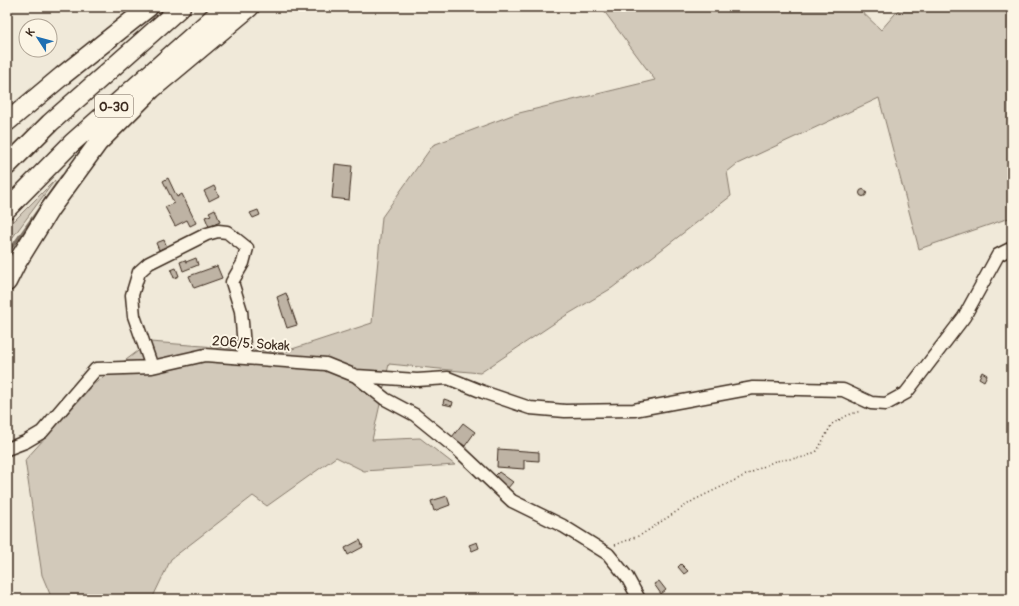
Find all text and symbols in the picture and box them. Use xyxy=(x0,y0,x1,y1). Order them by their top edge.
north arrow xyxy=(18,18,58,58)
text: K xyxy=(23,26,38,39)
road number: O-30 xyxy=(95,95,133,117)
street label: 206/5. Sokak xyxy=(211,332,291,355)

